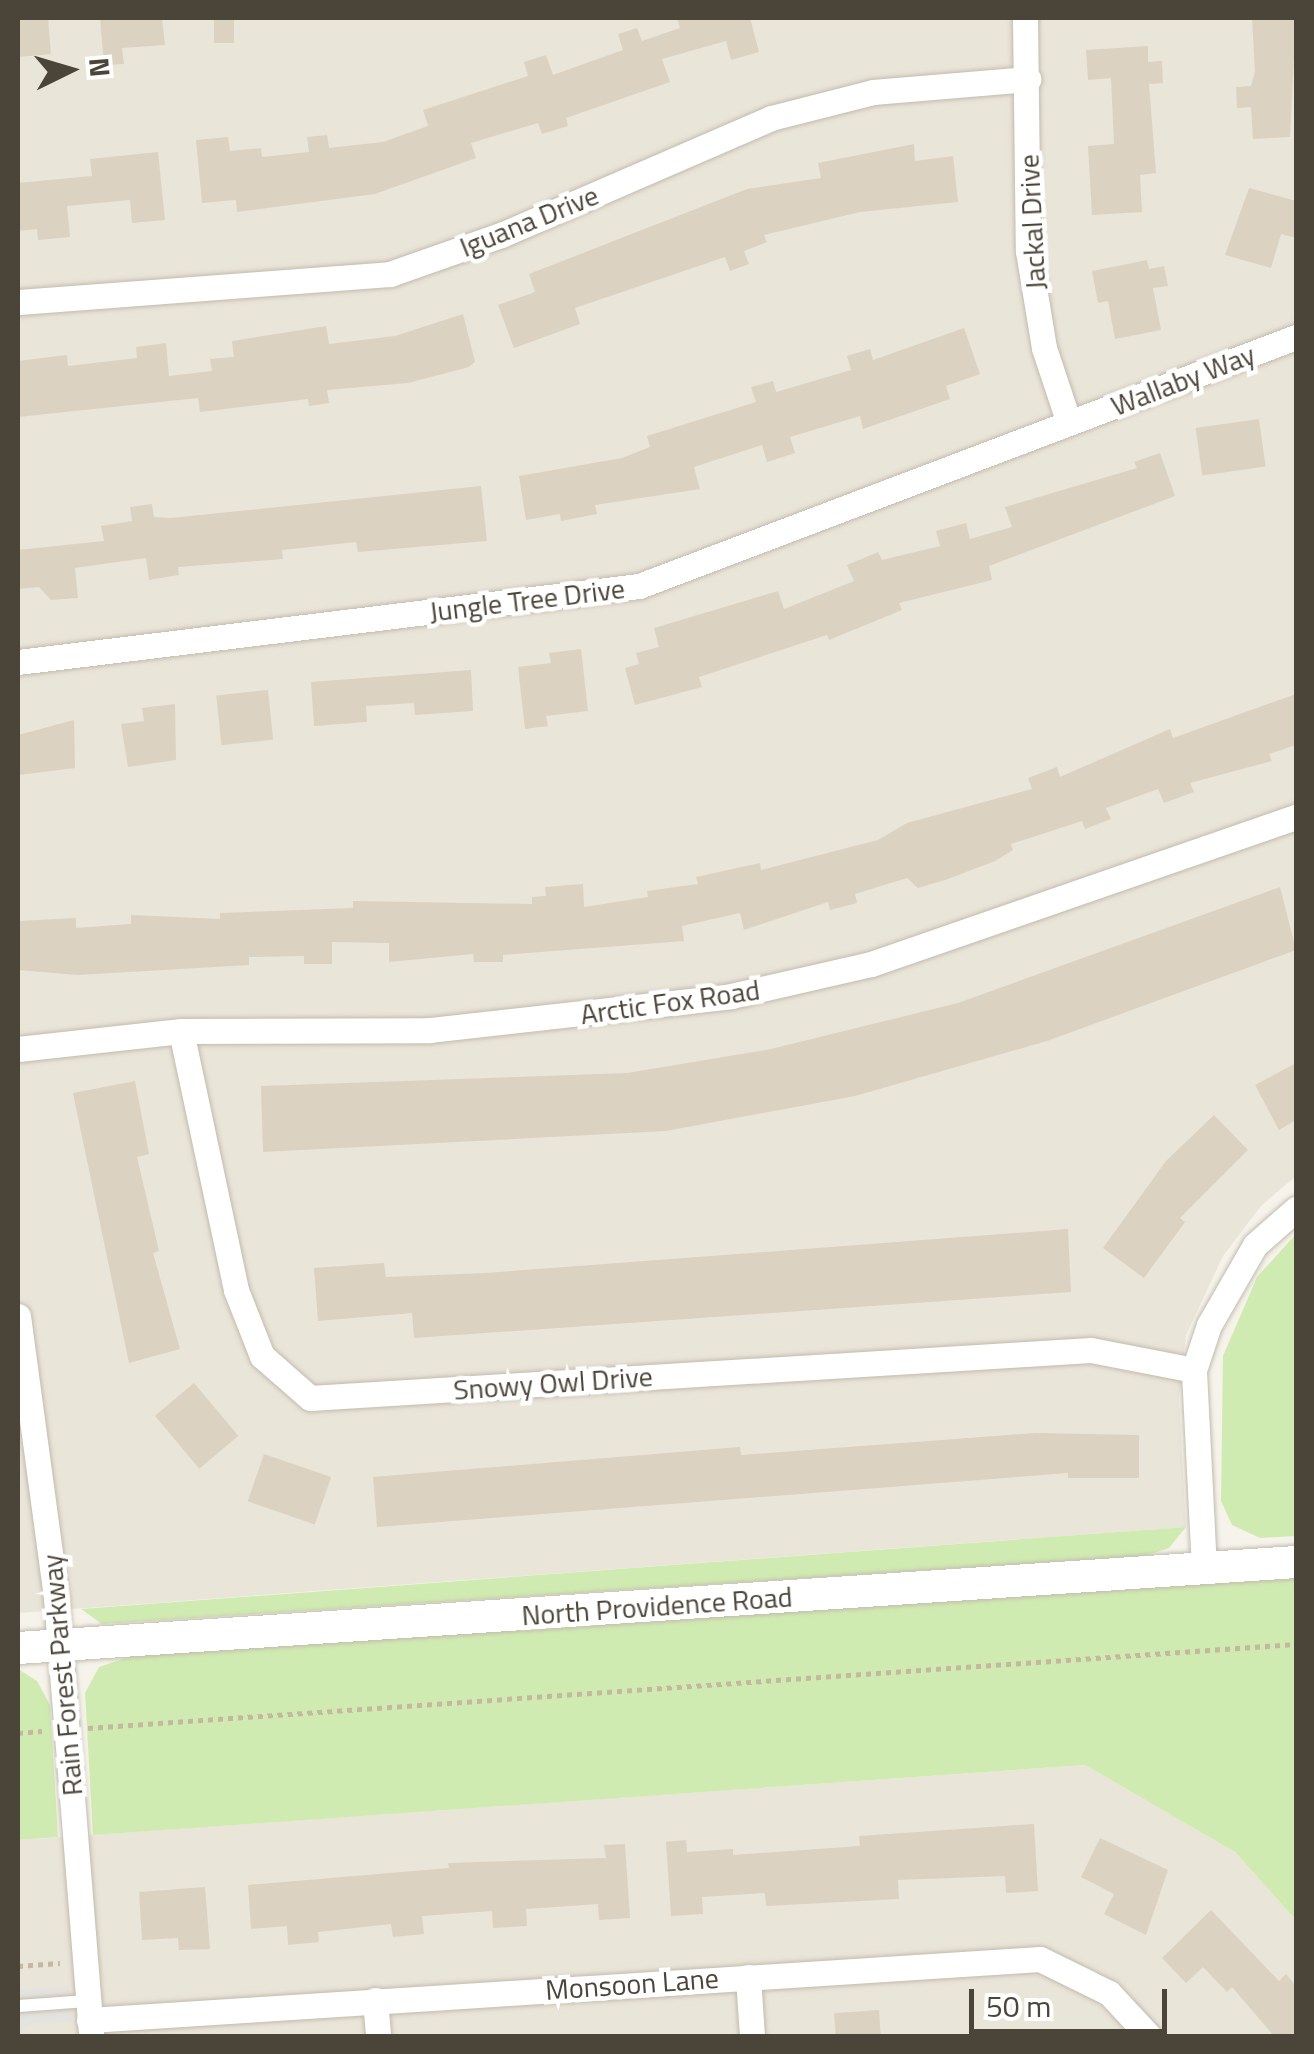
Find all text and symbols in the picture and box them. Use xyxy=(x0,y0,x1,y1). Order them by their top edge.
north arrow xyxy=(20,20,120,120)
text: N xyxy=(78,56,123,79)
street label: Jackal Drive xyxy=(1012,153,1052,291)
street label: Iguana Drive xyxy=(455,178,603,264)
street label: Wallaby Way xyxy=(1106,337,1260,423)
street label: Jungle Tree Drive xyxy=(427,571,627,629)
street label: Arctic Fox Road xyxy=(578,973,762,1031)
street label: Snowy Owl Drive xyxy=(452,1359,654,1407)
street label: Rain Forest Parkway xyxy=(35,1553,89,1797)
street label: North Providence Road xyxy=(520,1580,794,1632)
street label: Monsoon Lane xyxy=(544,1961,720,2007)
scale bar xyxy=(974,1969,1172,2031)
text: 50 m xyxy=(986,1983,1051,2029)

